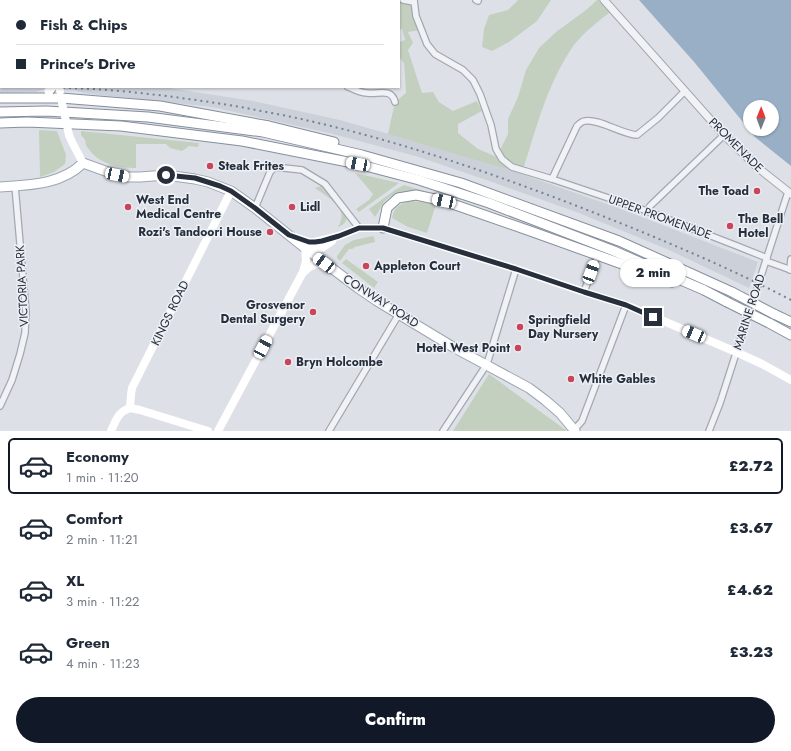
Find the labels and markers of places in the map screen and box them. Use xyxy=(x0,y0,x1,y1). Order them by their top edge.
place label: Steak Frites xyxy=(218,157,285,175)
marker: Steak Frites xyxy=(205,161,215,171)
place label: The Toad xyxy=(698,182,749,200)
marker: The Toad xyxy=(752,186,762,196)
place label: West End Medical Centre xyxy=(136,191,221,223)
place label: Lidl xyxy=(300,198,320,216)
marker: West End Medical Centre xyxy=(123,202,133,212)
marker: Lidl xyxy=(287,202,297,212)
place label: The Bell Hotel xyxy=(738,210,783,242)
marker: The Bell Hotel xyxy=(725,221,735,231)
place label: Rozi's Tandoori House xyxy=(138,223,262,241)
marker: Rozi's Tandoori House xyxy=(265,227,275,237)
place label: Appleton Court xyxy=(373,257,460,275)
marker: Appleton Court xyxy=(361,261,371,271)
place label: Grosvenor Dental Surgery xyxy=(220,296,306,328)
marker: Grosvenor Dental Surgery xyxy=(308,307,318,317)
place label: Springfield Day Nursery xyxy=(528,311,599,343)
marker: Springfield Day Nursery xyxy=(515,322,525,332)
place label: Hotel West Point xyxy=(416,339,510,357)
marker: Hotel West Point xyxy=(513,343,523,353)
place label: Bryn Holcombe xyxy=(296,353,383,371)
marker: Bryn Holcombe xyxy=(283,357,293,367)
place label: White Gables xyxy=(579,370,656,388)
marker: White Gables xyxy=(566,374,576,384)

